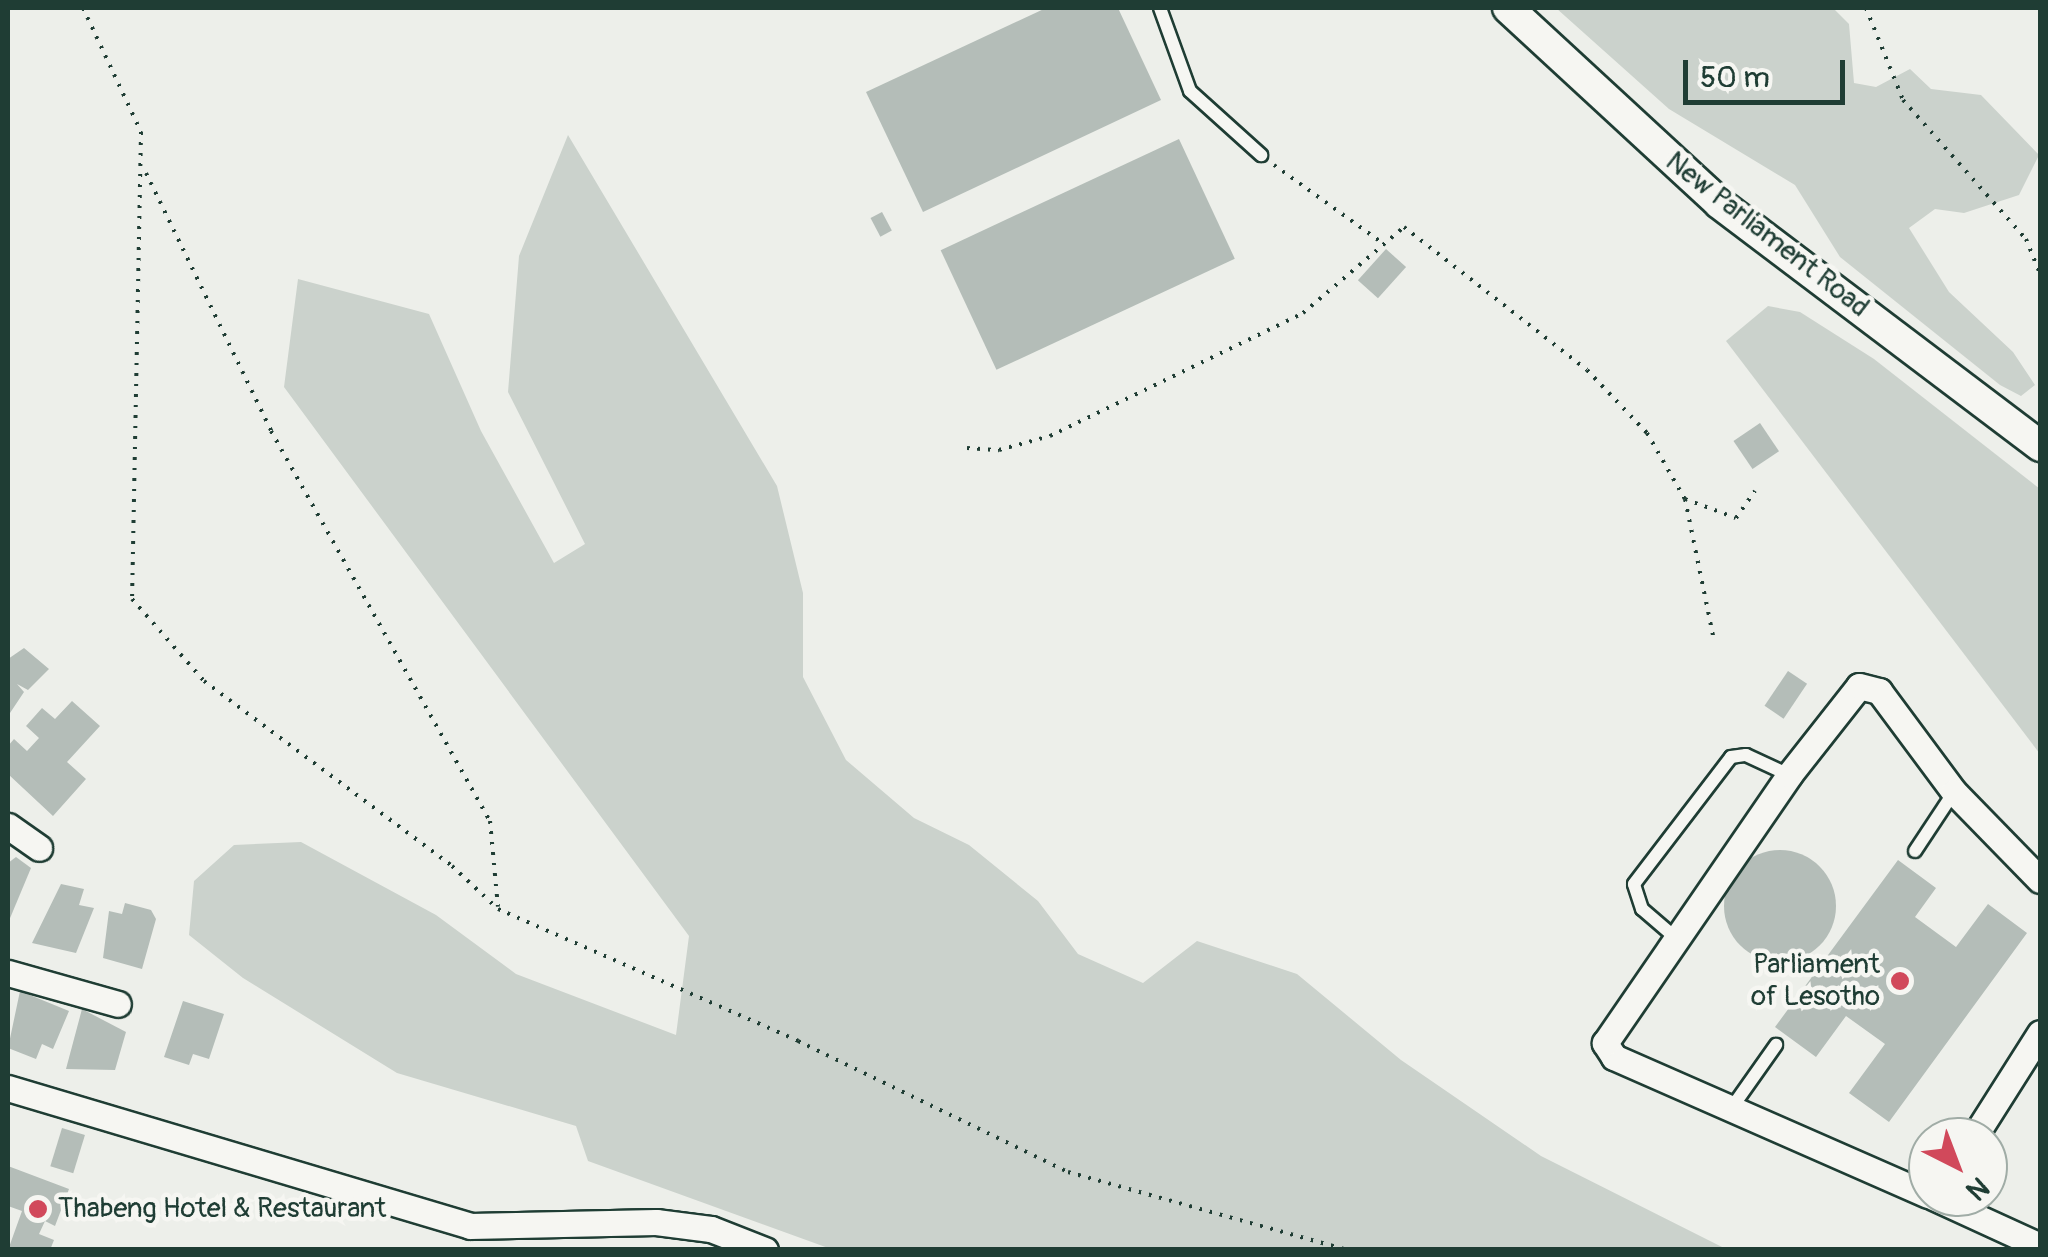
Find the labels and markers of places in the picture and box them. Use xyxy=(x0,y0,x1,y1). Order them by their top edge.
place label: Parliament of Lesotho xyxy=(1751,948,1880,1014)
marker: Parliament of Lesotho xyxy=(1889,970,1911,992)
place label: Thabeng Hotel & Restaurant xyxy=(58,1192,386,1226)
marker: Thabeng Hotel & Restaurant xyxy=(27,1198,49,1220)

